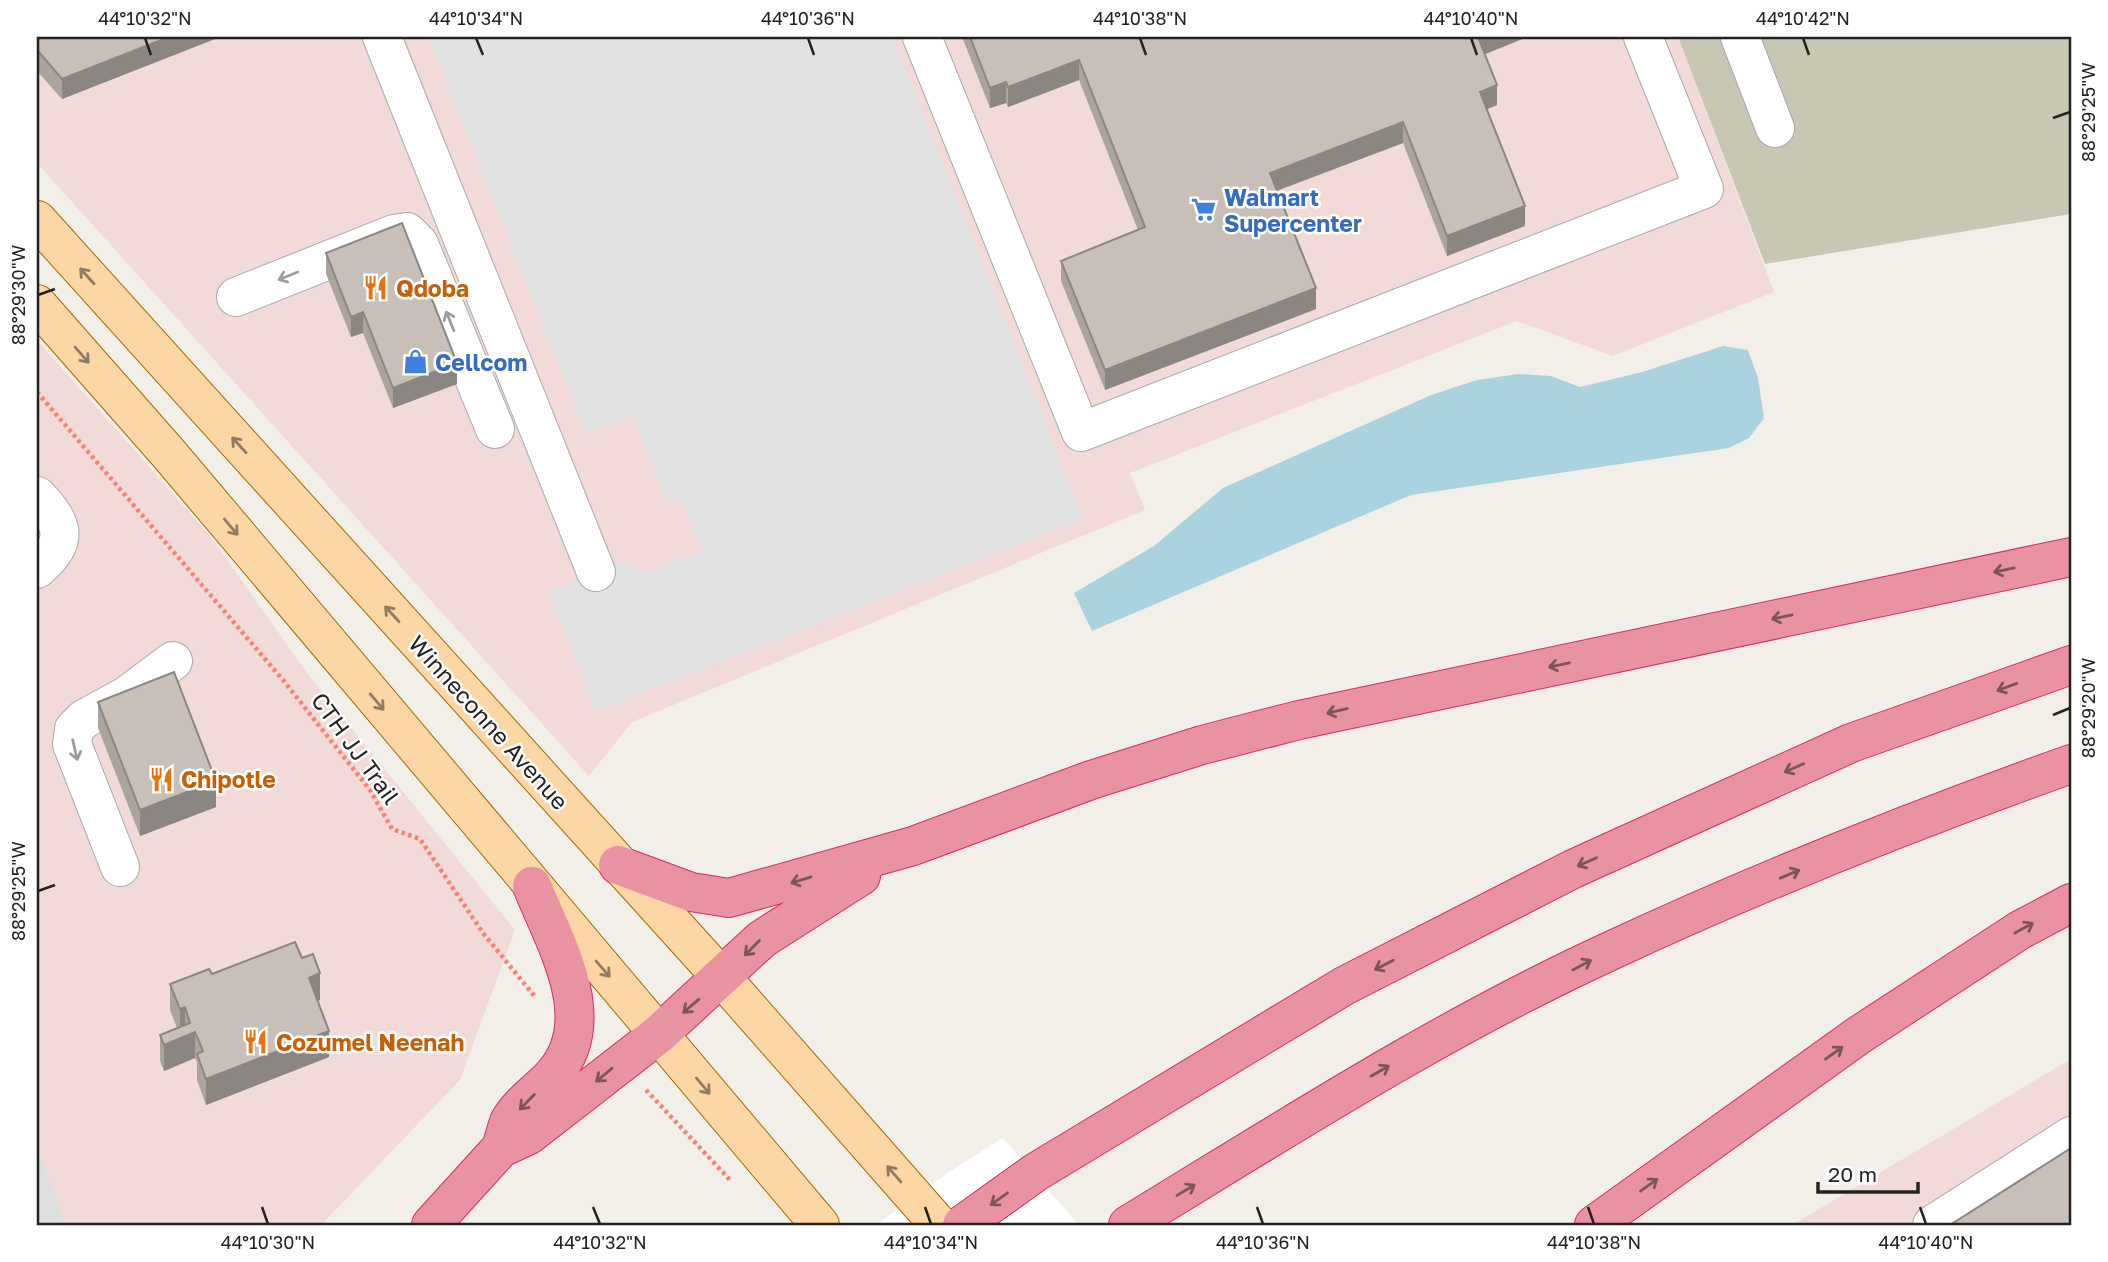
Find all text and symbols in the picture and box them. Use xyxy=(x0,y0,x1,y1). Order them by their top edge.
text: 44°10'32"N xyxy=(98,7,192,29)
text: 44°10'34"N xyxy=(429,7,523,29)
text: 44°10'36"N xyxy=(761,7,855,29)
text: 44°10'38"N xyxy=(1093,7,1187,29)
text: 44°10'40"N xyxy=(1424,7,1518,29)
text: 44°10'42"N xyxy=(1756,7,1850,29)
text: 88°29'25"W xyxy=(2077,62,2099,162)
place label: Walmart Supercenter xyxy=(1224,183,1362,237)
supermarket icon: Walmart Supercenter xyxy=(1190,196,1218,224)
text: 88°29'30"W xyxy=(7,245,29,345)
one-way arrow xyxy=(79,267,95,285)
one-way arrow xyxy=(277,270,299,283)
restaurant icon: Qdoba xyxy=(362,274,390,302)
place label: Qdoba xyxy=(396,274,469,302)
one-way arrow xyxy=(443,311,456,332)
one-way arrow xyxy=(74,346,90,364)
shop icon: Cellcom xyxy=(401,348,429,376)
place label: Cellcom xyxy=(435,348,527,376)
one-way arrow xyxy=(231,437,248,454)
one-way arrow xyxy=(223,518,239,536)
one-way arrow xyxy=(1993,564,2016,578)
one-way arrow xyxy=(384,605,400,623)
one-way arrow xyxy=(1771,610,1794,624)
street label: Winneconne Avenue xyxy=(403,629,575,815)
text: 88°29'20"W xyxy=(2077,658,2099,758)
one-way arrow xyxy=(1548,659,1571,673)
one-way arrow xyxy=(1996,682,2018,694)
street label: CTH JJ Trail xyxy=(306,687,406,809)
one-way arrow xyxy=(369,692,385,710)
one-way arrow xyxy=(1326,705,1348,718)
one-way arrow xyxy=(70,738,83,760)
one-way arrow xyxy=(1784,762,1805,775)
restaurant icon: Chipotle xyxy=(147,765,175,793)
place label: Chipotle xyxy=(181,765,276,793)
text: 88°29'25"W xyxy=(7,841,29,941)
one-way arrow xyxy=(1577,856,1598,869)
one-way arrow xyxy=(1779,867,1800,880)
one-way arrow xyxy=(790,874,812,887)
one-way arrow xyxy=(2014,921,2034,935)
one-way arrow xyxy=(744,940,761,957)
one-way arrow xyxy=(1571,958,1592,972)
one-way arrow xyxy=(1374,959,1395,973)
one-way arrow xyxy=(595,960,611,978)
one-way arrow xyxy=(682,998,700,1014)
restaurant icon: Cozumel Neenah xyxy=(242,1028,270,1056)
place label: Cozumel Neenah xyxy=(276,1028,464,1056)
one-way arrow xyxy=(1824,1046,1843,1060)
one-way arrow xyxy=(1370,1064,1390,1078)
one-way arrow xyxy=(596,1067,614,1082)
one-way arrow xyxy=(695,1077,711,1095)
one-way arrow xyxy=(519,1093,536,1110)
scale bar xyxy=(1818,1150,1917,1194)
text: 20 m xyxy=(1828,1161,1877,1187)
one-way arrow xyxy=(886,1166,903,1183)
one-way arrow xyxy=(1639,1177,1658,1192)
one-way arrow xyxy=(1176,1182,1196,1196)
one-way arrow xyxy=(990,1192,1009,1206)
text: 44°10'30"N xyxy=(221,1231,315,1253)
text: 44°10'32"N xyxy=(553,1231,647,1253)
text: 44°10'34"N xyxy=(884,1231,978,1253)
text: 44°10'36"N xyxy=(1216,1231,1310,1253)
text: 44°10'38"N xyxy=(1547,1231,1641,1253)
text: 44°10'40"N xyxy=(1879,1231,1973,1253)

